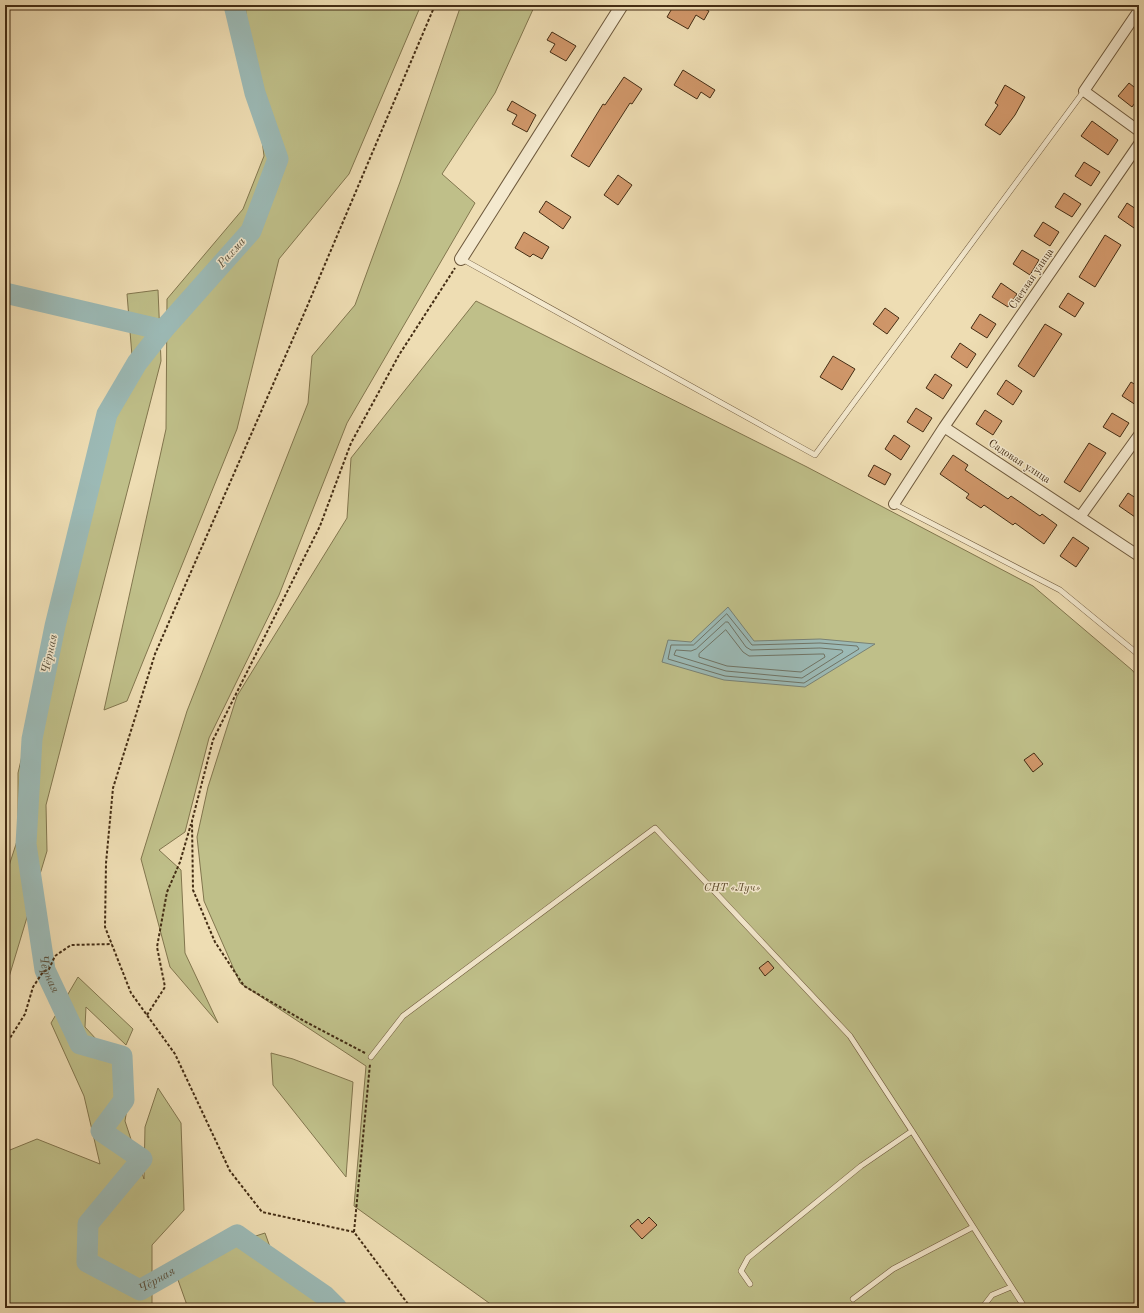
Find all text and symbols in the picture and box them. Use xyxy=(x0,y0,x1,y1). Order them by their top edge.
water label: Рахма xyxy=(215,235,249,271)
street label: Светлая улица xyxy=(1008,246,1057,311)
street label: Садовая улица xyxy=(986,438,1052,486)
water label: Чёрная xyxy=(39,633,60,675)
park label: СНТ «Луч» xyxy=(704,883,761,894)
water label: Чёрная xyxy=(37,954,61,995)
water label: Чёрная xyxy=(137,1265,178,1295)

